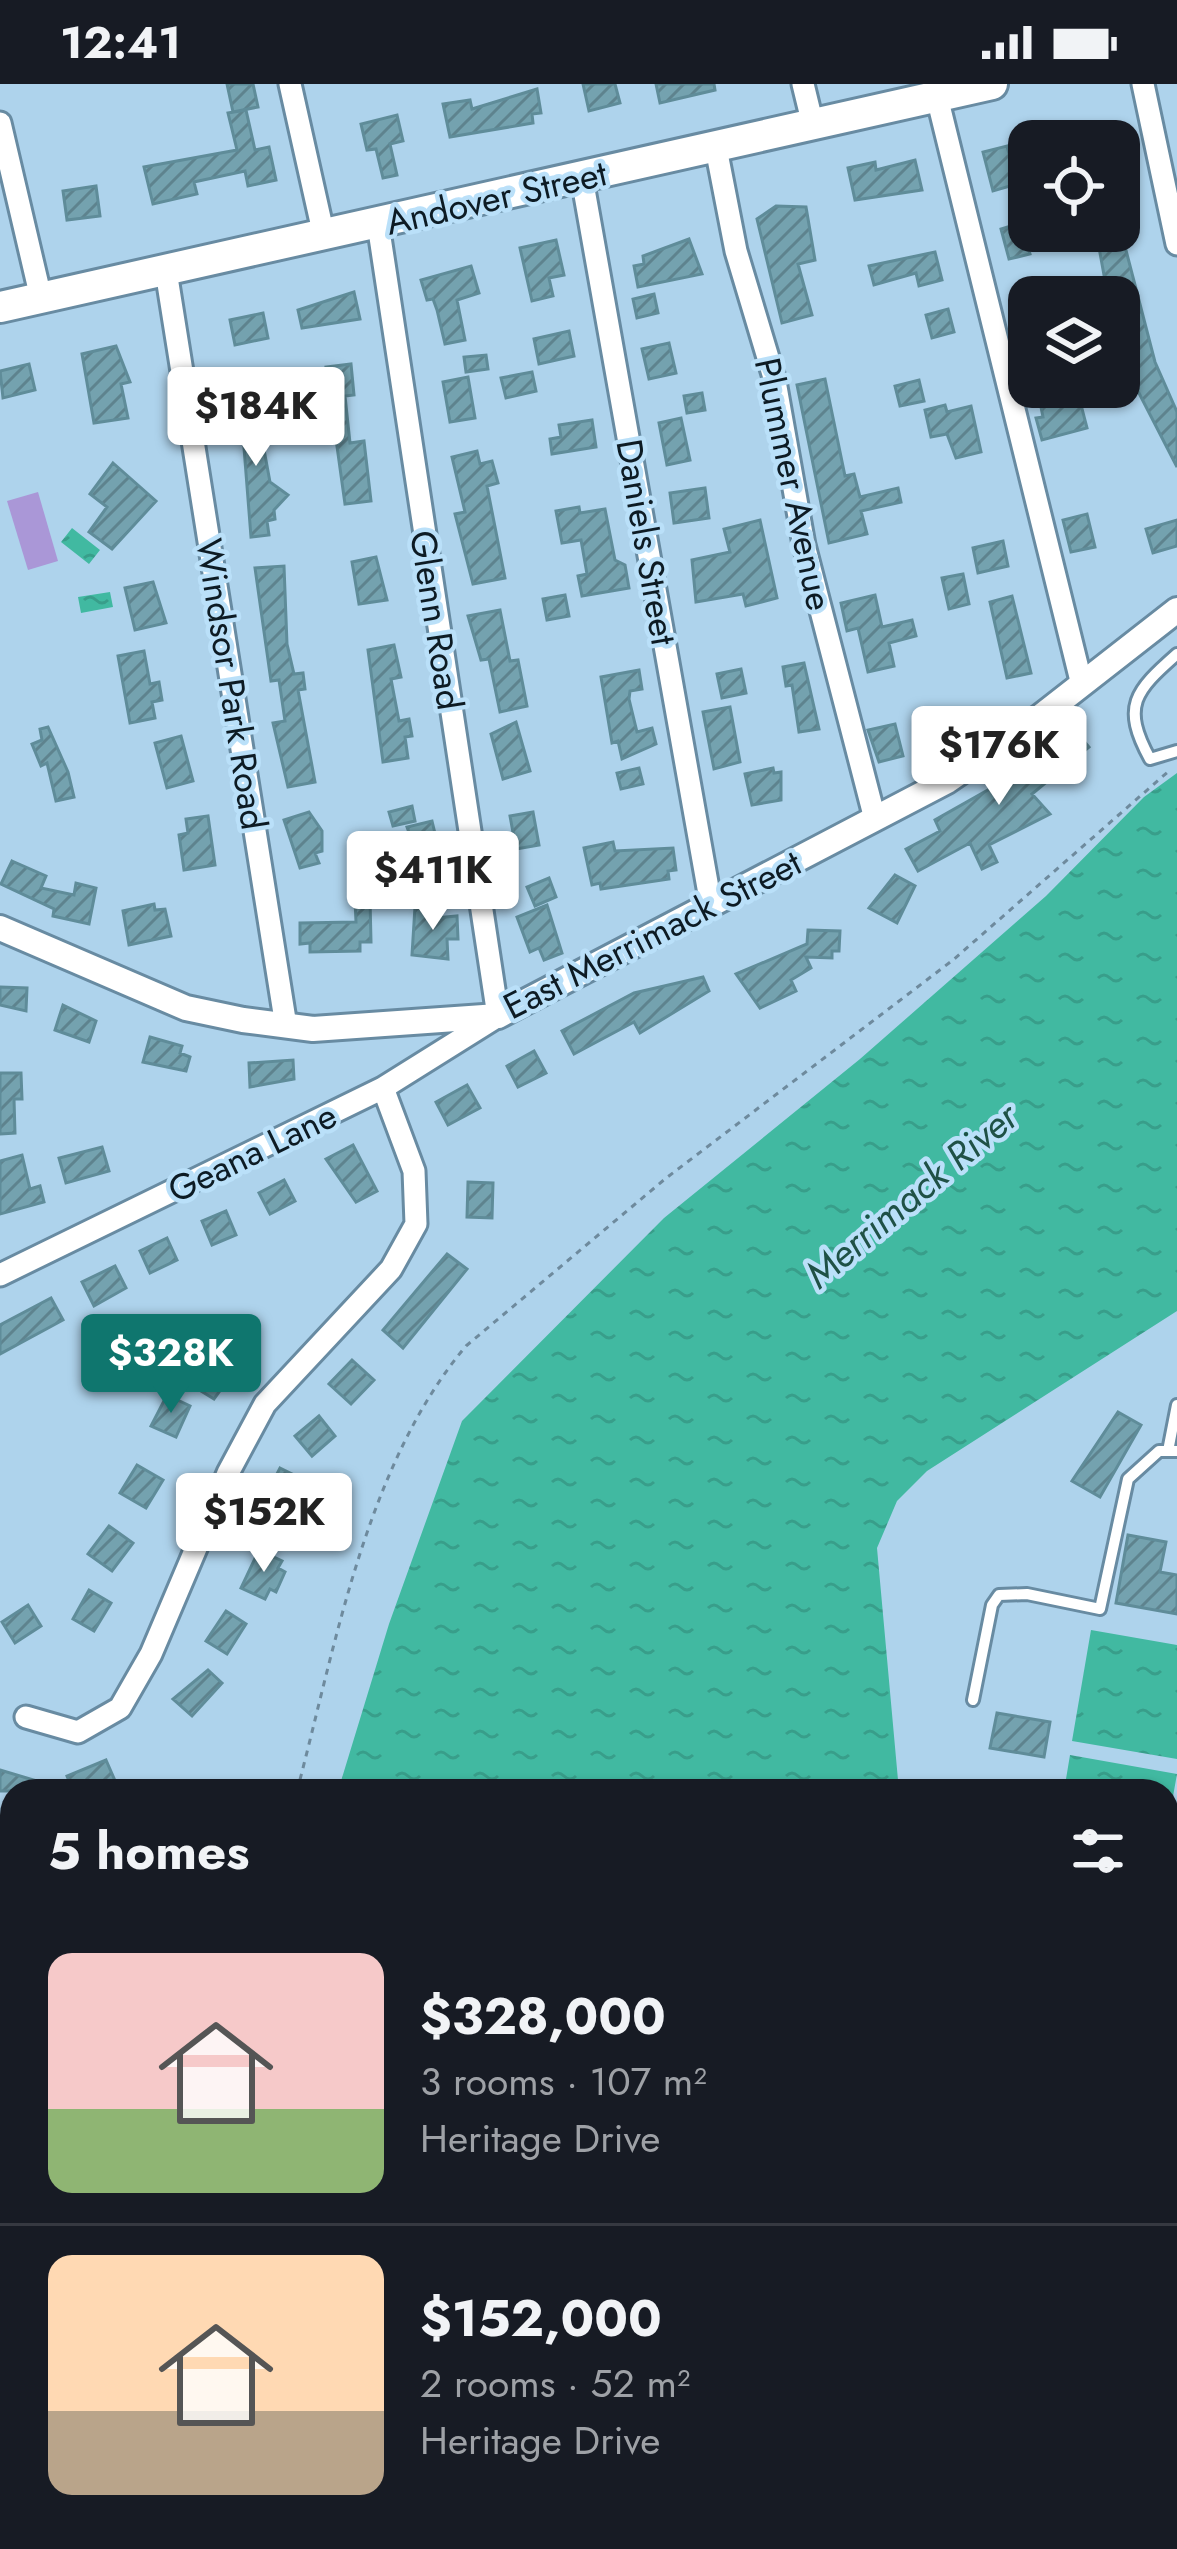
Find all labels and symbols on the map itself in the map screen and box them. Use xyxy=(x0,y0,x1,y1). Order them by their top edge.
street label: Andover Street xyxy=(380,146,612,248)
street label: Plummer Avenue xyxy=(742,353,846,615)
pin: $184K xyxy=(172,367,340,469)
street label: Daniels Street xyxy=(603,435,691,649)
street label: Glenn Road xyxy=(397,527,477,713)
street label: Windsor Park Road xyxy=(183,535,281,833)
pin: $176K xyxy=(915,706,1083,808)
pin: $411K xyxy=(349,831,517,933)
street label: East Merrimack Street xyxy=(494,836,810,1032)
water label: Merrimack River xyxy=(792,1088,1032,1302)
street label: Geana Lane xyxy=(159,1089,345,1215)
pin: $328K xyxy=(87,1314,255,1416)
pin: $152K xyxy=(180,1473,348,1575)

